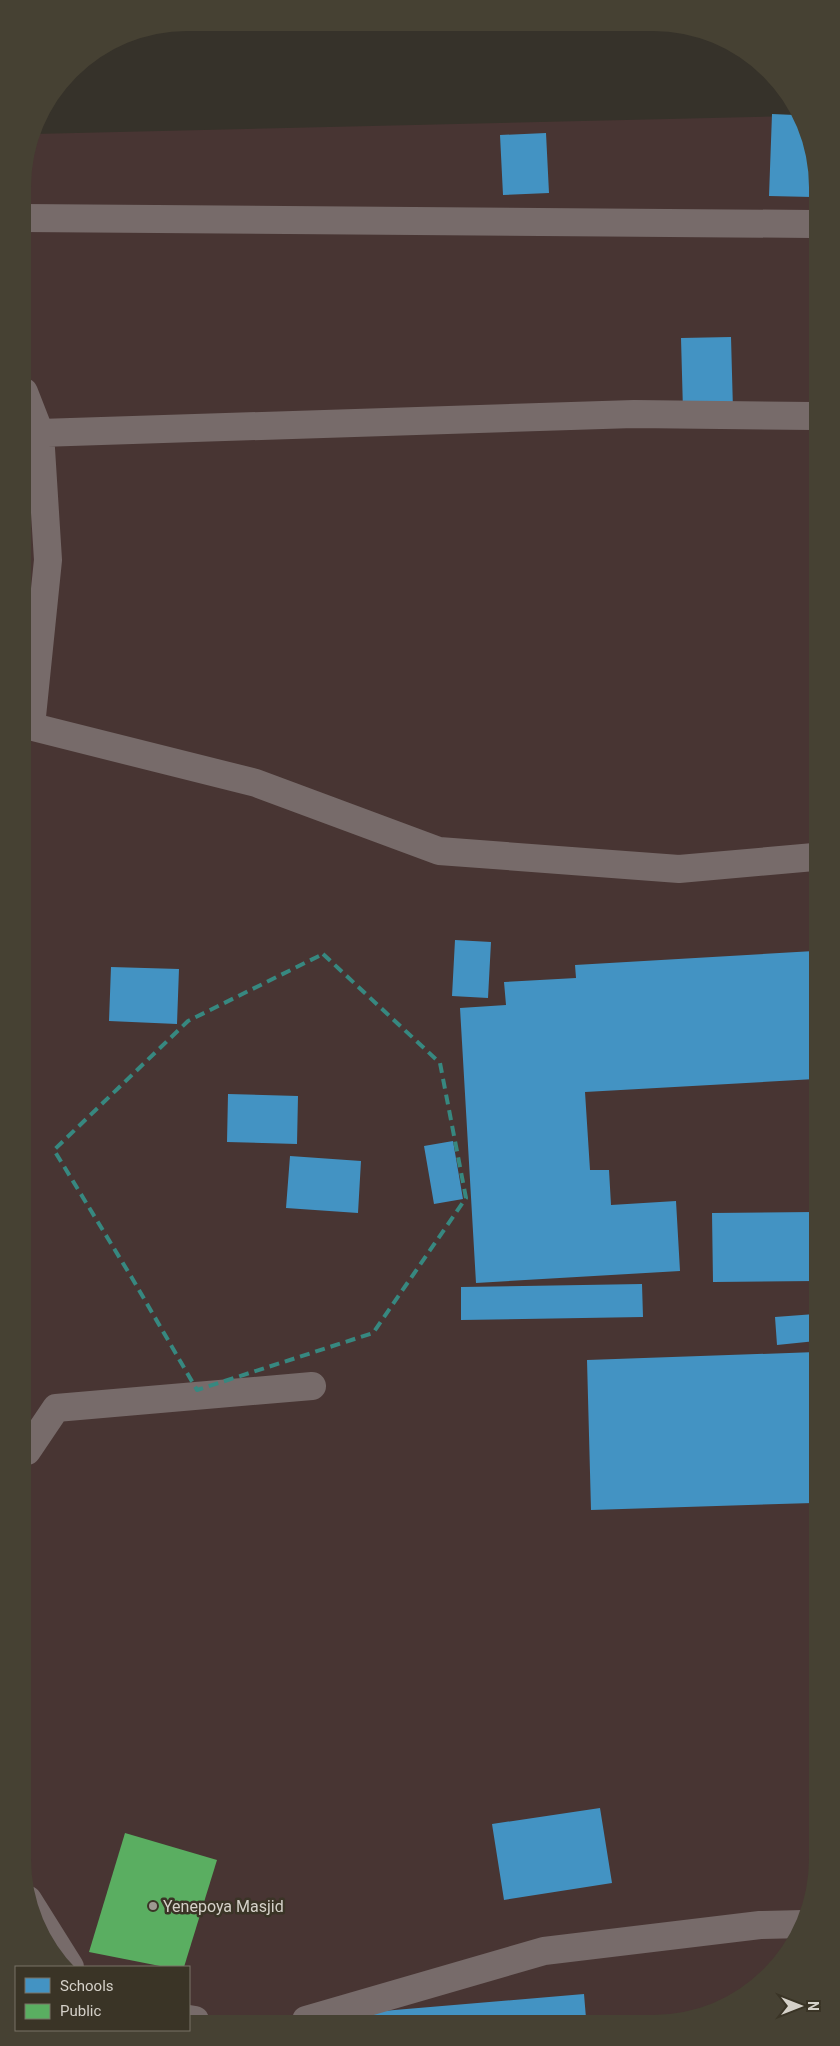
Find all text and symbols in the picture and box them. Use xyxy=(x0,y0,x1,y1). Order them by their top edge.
place label: Yenepoya Masjid xyxy=(163,1897,284,1916)
marker: Yenepoya Masjid xyxy=(147,1900,159,1912)
legend xyxy=(15,1966,190,2031)
text: Schools xyxy=(60,1977,114,1995)
north arrow xyxy=(775,1981,825,2031)
text: N xyxy=(805,2001,821,2011)
text: Public xyxy=(60,2002,101,2020)

